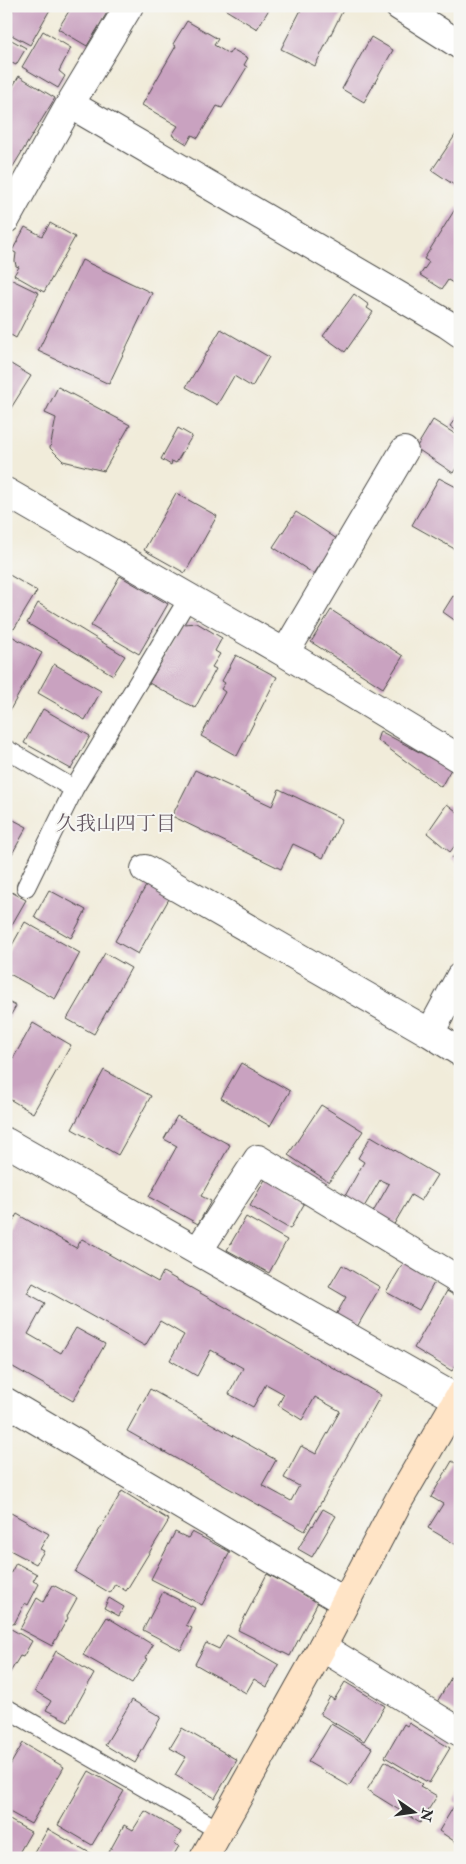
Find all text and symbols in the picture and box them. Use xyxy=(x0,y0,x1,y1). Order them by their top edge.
district label: 久我山四丁目 xyxy=(56,811,176,836)
north arrow xyxy=(388,1786,438,1836)
text: N xyxy=(416,1806,436,1823)

